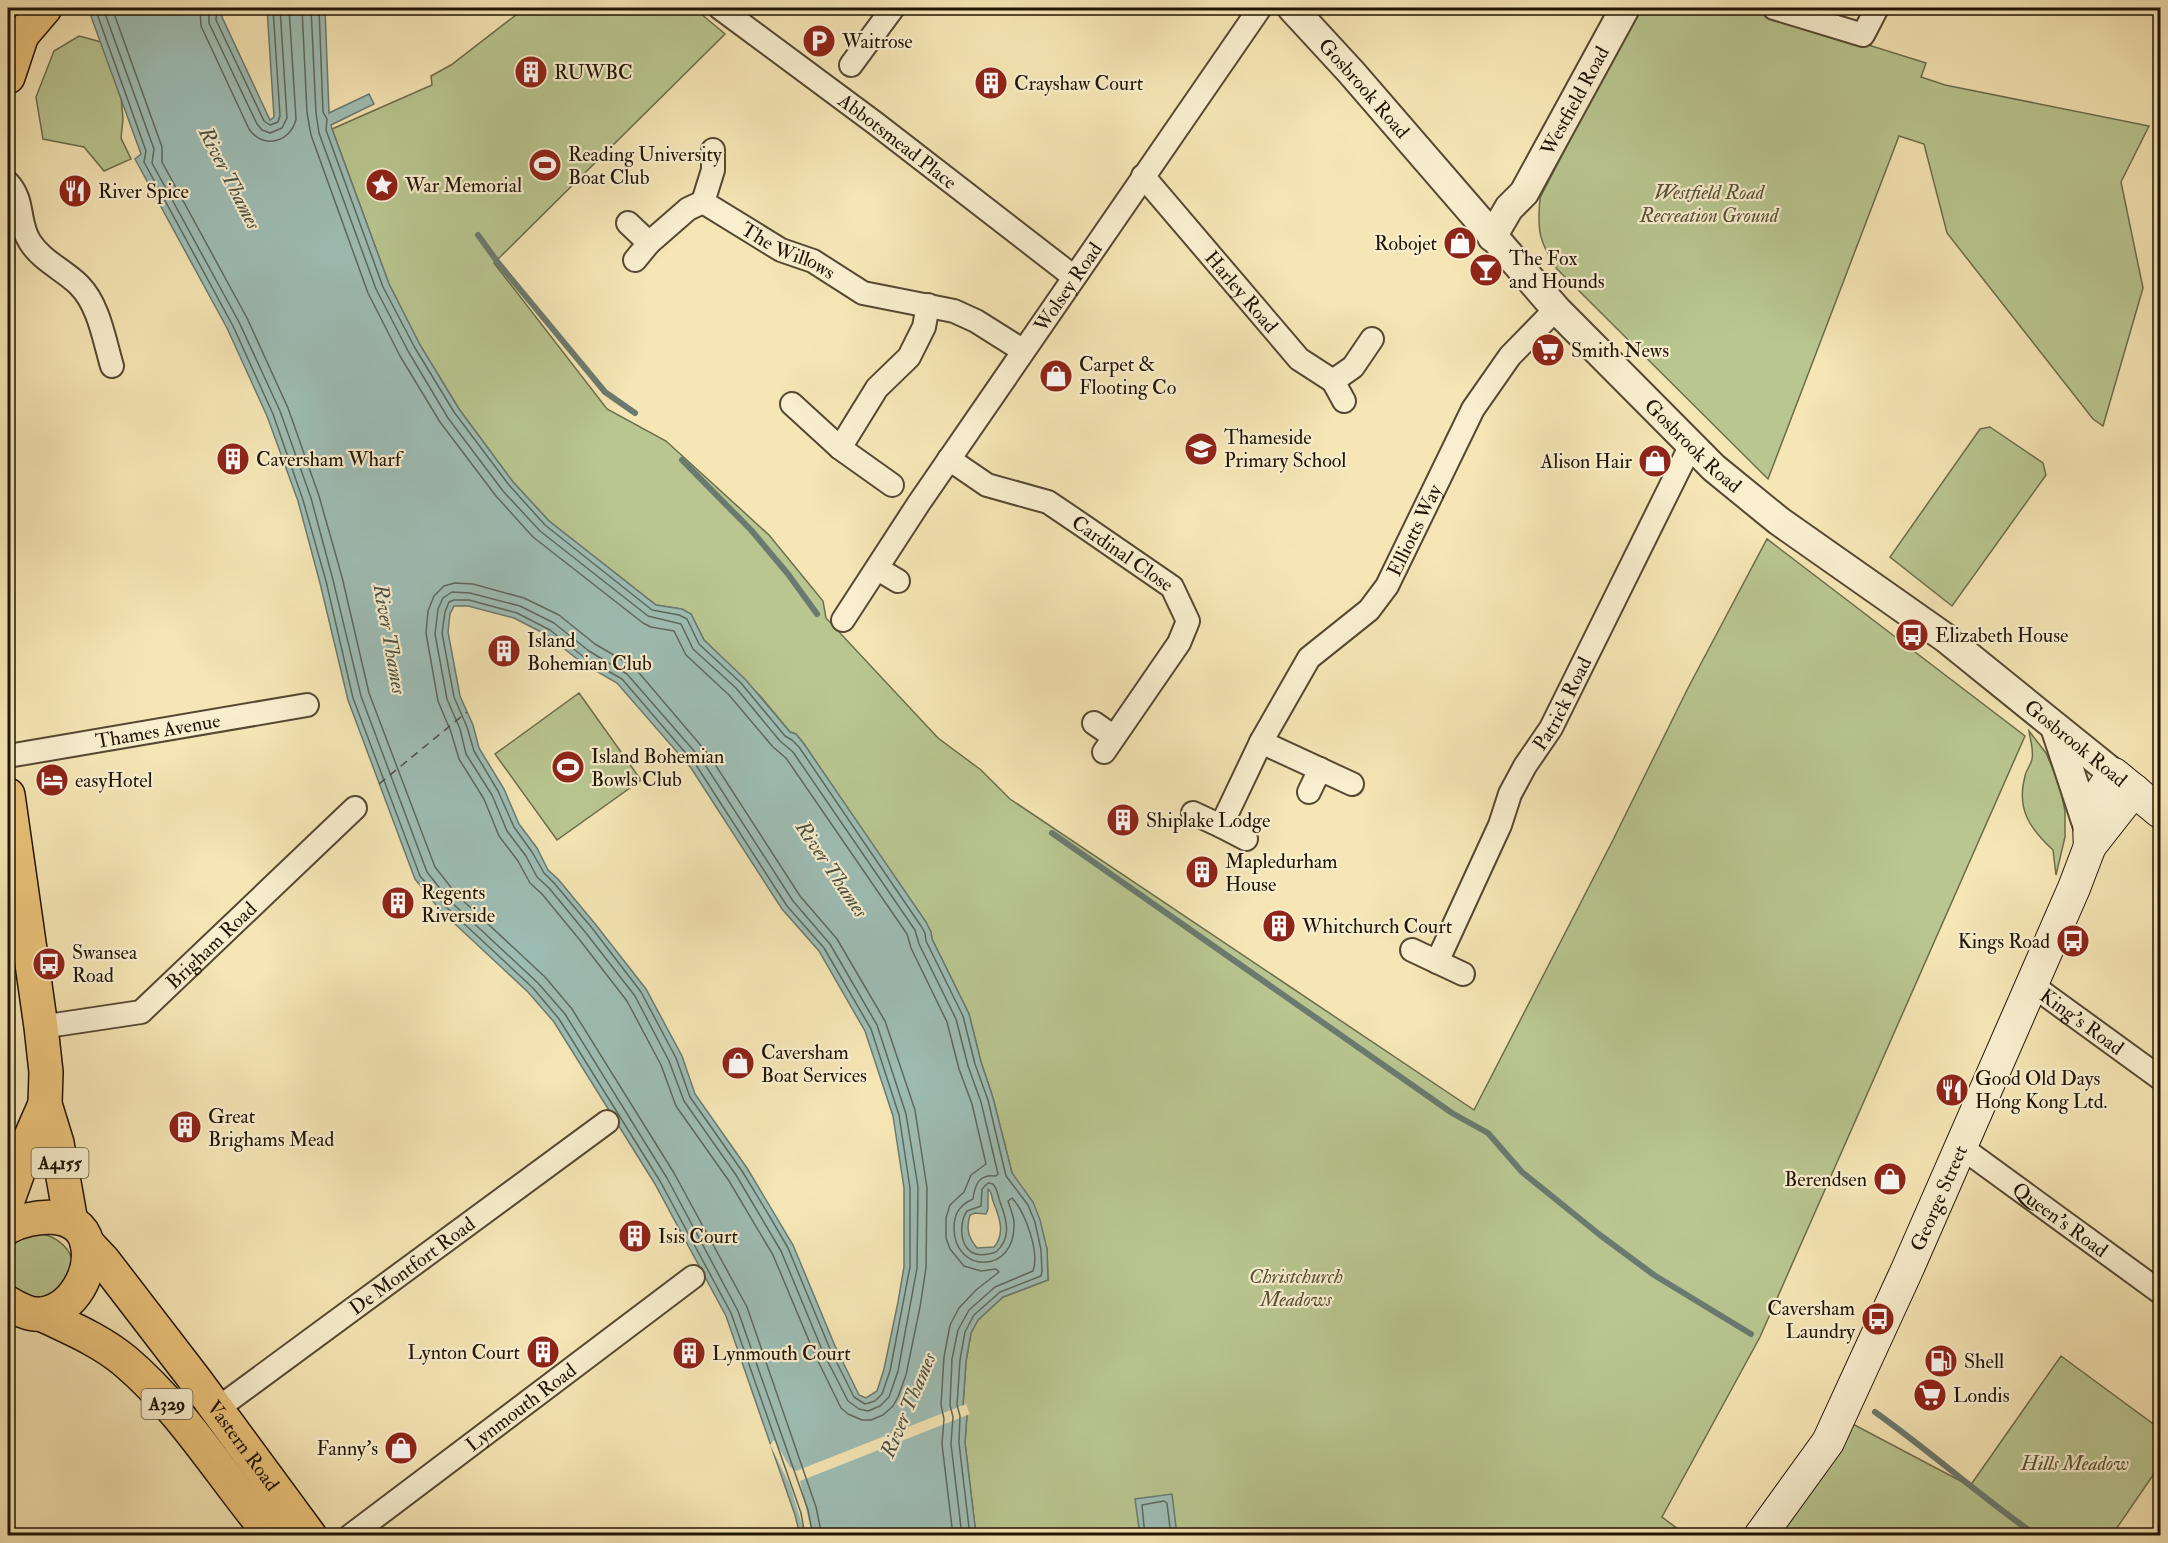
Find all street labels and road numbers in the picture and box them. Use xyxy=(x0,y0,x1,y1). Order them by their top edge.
street label: Gosbrook Road xyxy=(1313,33,1415,144)
street label: Westfield Road xyxy=(1534,42,1615,161)
street label: Abbotsmead Place xyxy=(832,87,962,195)
street label: The Willows xyxy=(736,217,840,285)
street label: Wolsey Road xyxy=(1028,237,1108,338)
street label: Harley Road xyxy=(1199,246,1283,338)
street label: Gosbrook Road xyxy=(1639,393,1747,498)
street label: Elliotts Way xyxy=(1382,479,1448,580)
street label: Cardinal Close xyxy=(1067,510,1178,597)
street label: Patrick Road xyxy=(1527,653,1597,755)
street label: Gosbrook Road xyxy=(2019,694,2132,793)
street label: Thames Avenue xyxy=(94,708,222,754)
street label: Brigham Road xyxy=(161,896,262,995)
street label: King's Road xyxy=(2035,983,2129,1061)
street label: George Street xyxy=(1905,1141,1973,1255)
road number: A4155 xyxy=(32,1148,88,1178)
street label: Queen's Road xyxy=(2008,1177,2113,1263)
street label: De Montfort Road xyxy=(344,1211,480,1321)
street label: Lynmouth Road xyxy=(461,1358,581,1457)
road number: A329 xyxy=(142,1389,192,1419)
street label: Vastern Road xyxy=(201,1396,285,1496)

